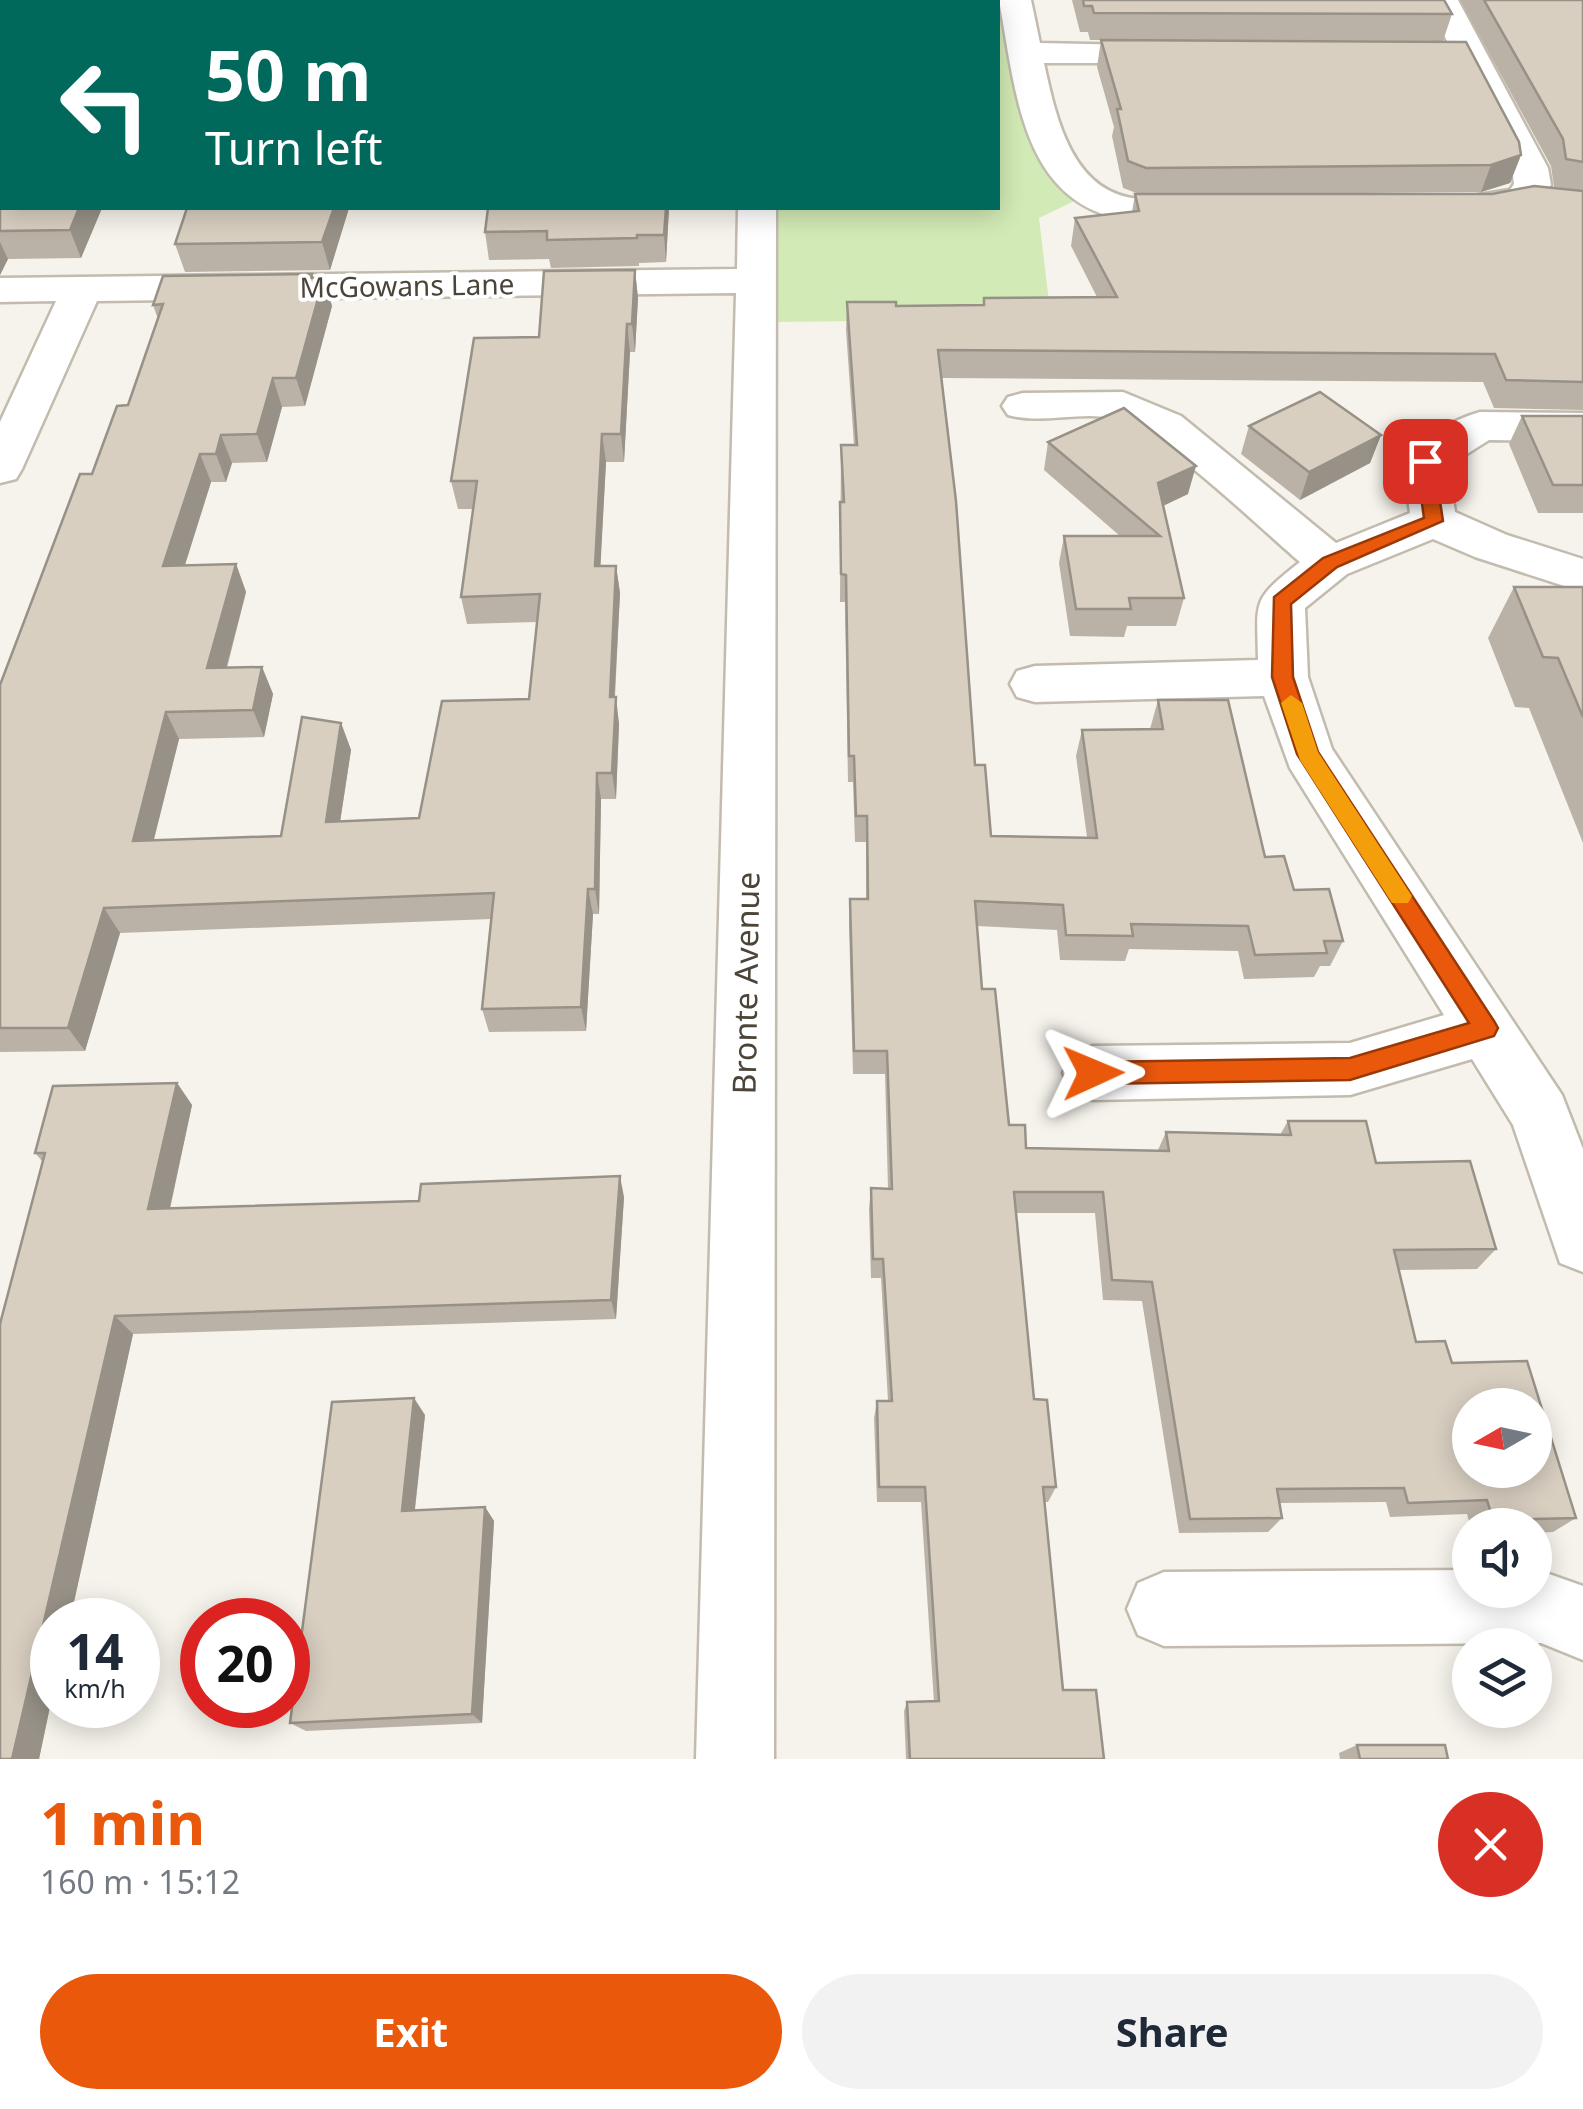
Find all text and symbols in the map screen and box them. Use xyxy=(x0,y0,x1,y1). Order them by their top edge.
text: 50 m xyxy=(205,26,372,122)
icon: left xyxy=(40,40,170,170)
text: Turn left xyxy=(205,117,382,178)
street label: McGowans Lane xyxy=(299,264,515,306)
pin xyxy=(1383,419,1468,504)
icon: arrive xyxy=(1398,434,1453,489)
street label: Bronte Avenue xyxy=(722,871,768,1095)
position arrow xyxy=(1041,1021,1145,1125)
north arrow xyxy=(1452,1388,1552,1488)
map controls xyxy=(1452,1388,1552,1728)
button: sound xyxy=(1452,1508,1552,1608)
speed limit sign: 20 xyxy=(180,1598,310,1728)
text: 14 xyxy=(66,1617,124,1685)
button: layers xyxy=(1452,1628,1552,1728)
text: km/h xyxy=(64,1671,126,1705)
text: 1 min xyxy=(40,1781,205,1863)
button: close xyxy=(1438,1792,1543,1897)
text: 160 m · 15:12 xyxy=(40,1860,240,1903)
button: Exit xyxy=(40,1974,782,2089)
button: Share xyxy=(802,1974,1543,2089)

